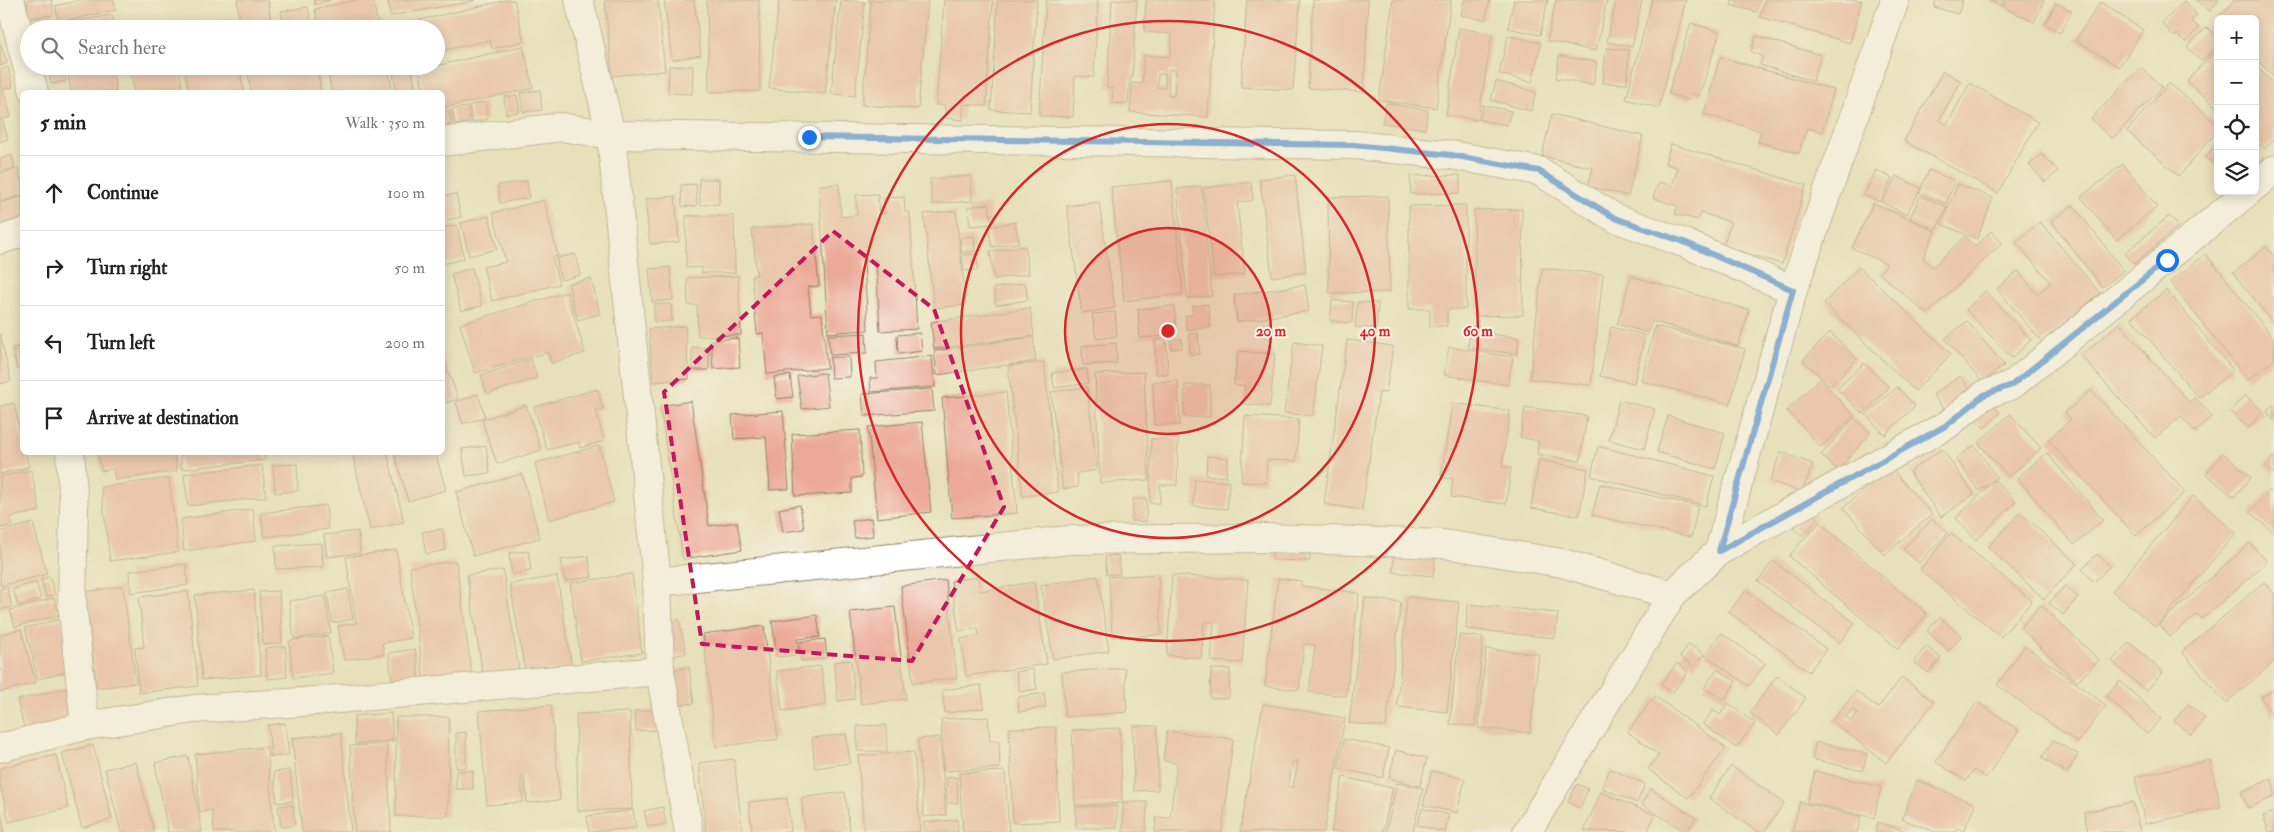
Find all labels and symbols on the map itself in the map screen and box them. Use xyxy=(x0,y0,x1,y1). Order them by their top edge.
route end xyxy=(798,126,821,149)
route start xyxy=(2156,249,2179,272)
centre of rings xyxy=(1159,322,1177,340)
text: 20 m xyxy=(1256,322,1286,341)
text: 40 m xyxy=(1359,322,1391,341)
text: 60 m xyxy=(1463,322,1493,341)

